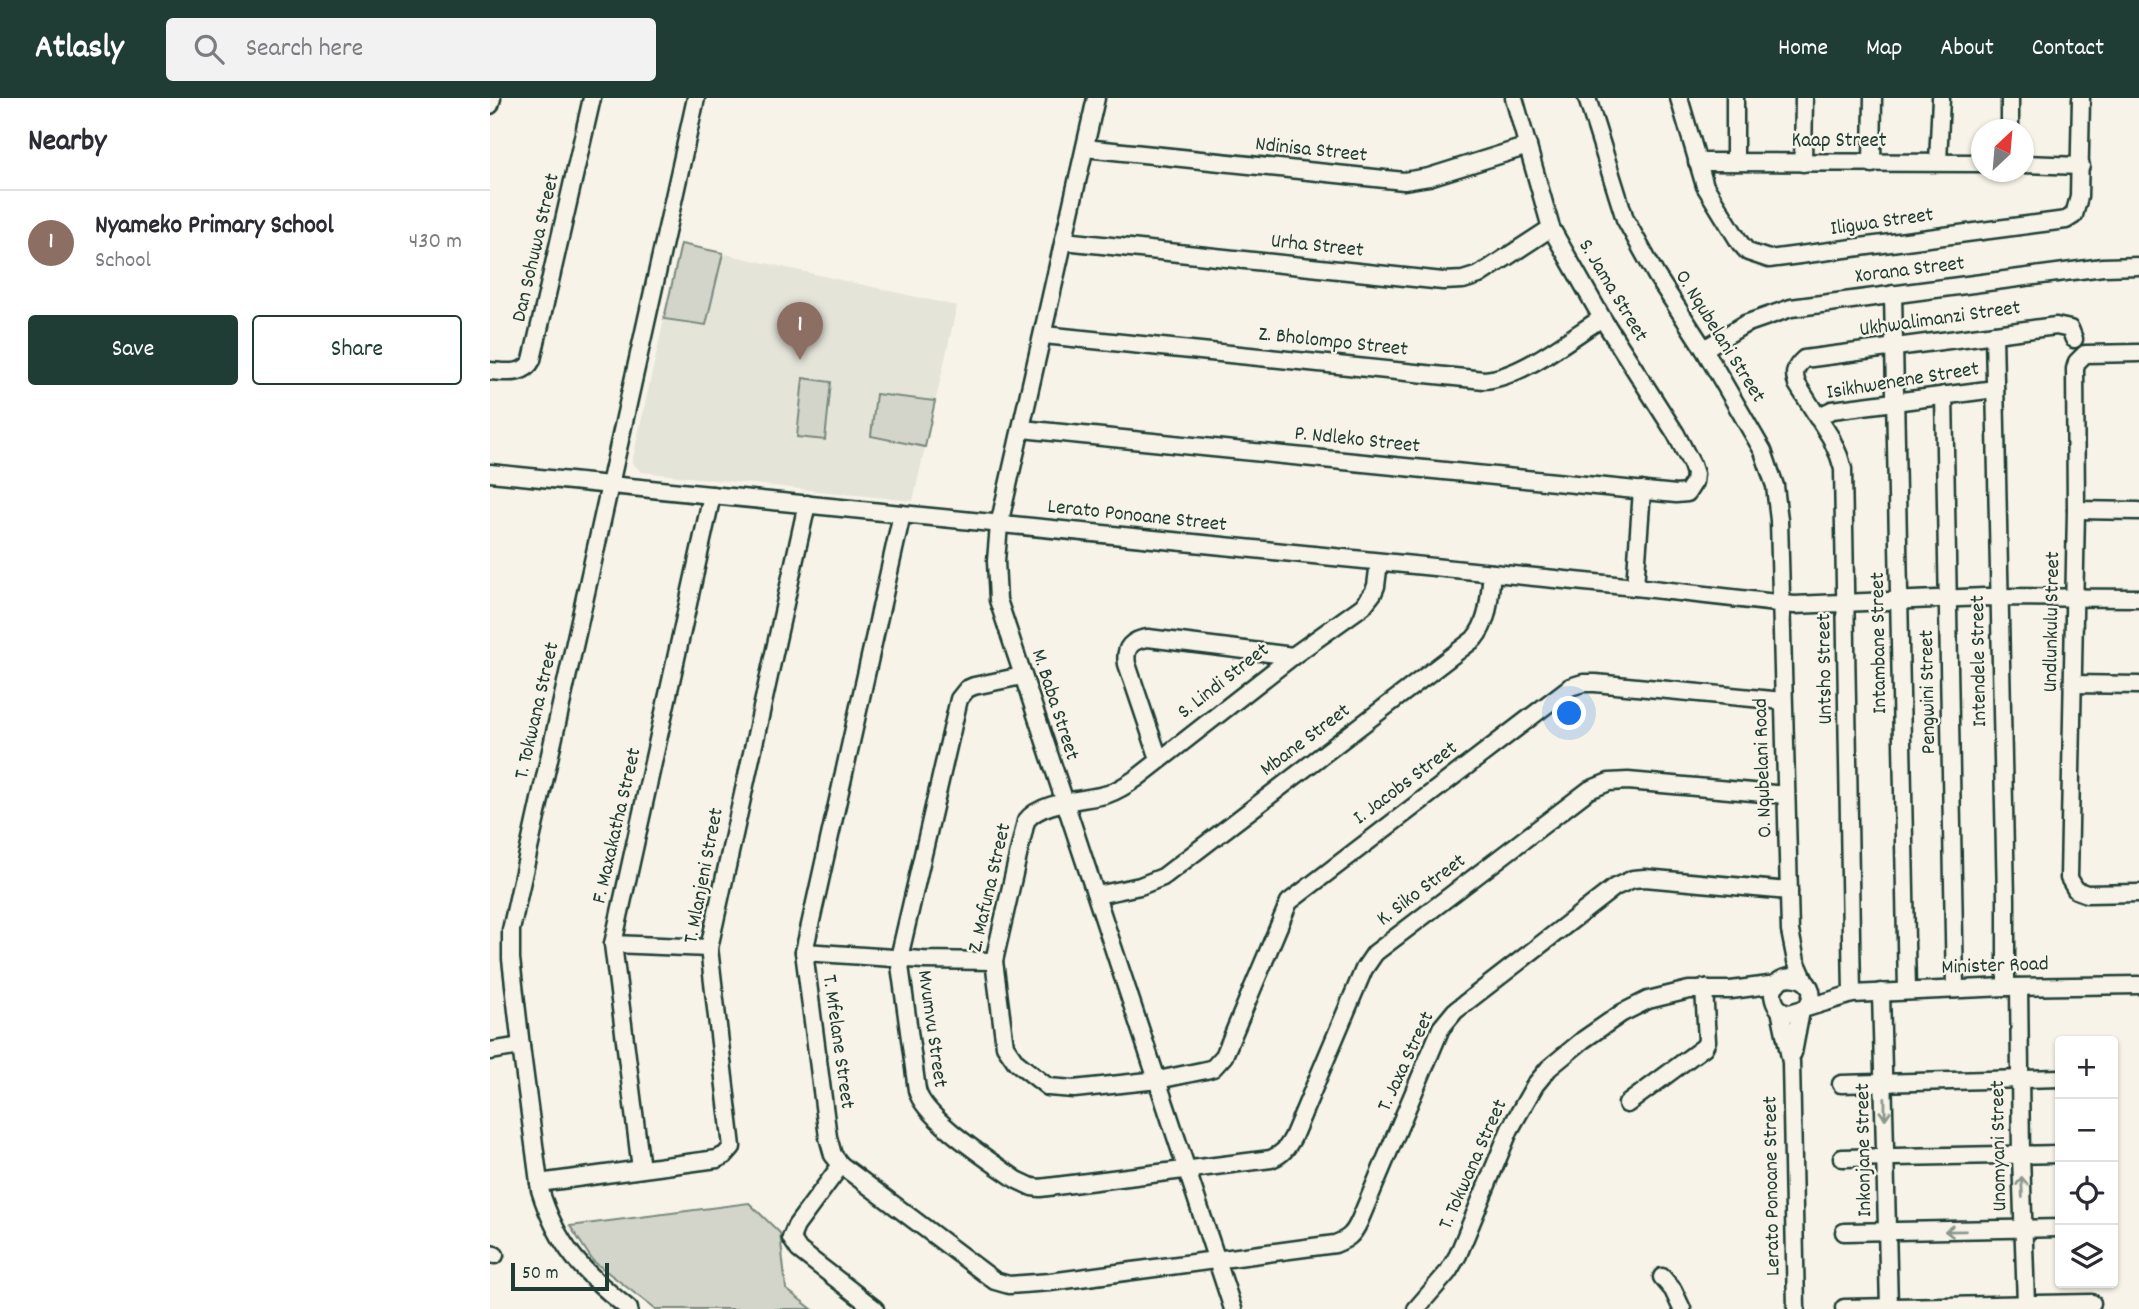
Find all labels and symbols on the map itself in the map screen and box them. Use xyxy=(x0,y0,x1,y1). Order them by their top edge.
north arrow xyxy=(1971,119,2034,182)
street label: Kaap Street xyxy=(1792,127,1887,157)
street label: Ndinisa Street xyxy=(1254,130,1369,172)
street label: Dan Sohuwa Street xyxy=(505,170,569,325)
street label: Iligwa Street xyxy=(1829,201,1936,245)
street label: Urha Street xyxy=(1269,227,1365,267)
street label: S. Jama Street xyxy=(1569,234,1655,348)
street label: Xorana Street xyxy=(1854,249,1967,293)
street label: O. Nqubelani Street xyxy=(1666,265,1772,409)
street label: Ukhwalimanzi Street xyxy=(1858,294,2023,346)
pin: 1 xyxy=(777,302,823,360)
street label: Z. Bholompo Street xyxy=(1257,320,1409,366)
street label: Isikhwenene Street xyxy=(1825,355,1982,409)
street label: P. Ndleko Street xyxy=(1293,419,1422,463)
street label: Lerato Ponoane Street xyxy=(1046,493,1228,541)
street label: Undlunkulu Street xyxy=(2037,551,2069,693)
street label: Intambane Street xyxy=(1864,572,1896,714)
street label: Intendele Street xyxy=(1964,594,1996,727)
street label: Untsho Street xyxy=(1810,613,1842,725)
street label: Pengwini Street xyxy=(1913,629,1945,754)
street label: S. Lindi Street xyxy=(1172,636,1276,727)
street label: T. Tokwana Street xyxy=(508,639,568,783)
street label: M. Baba Street xyxy=(1022,646,1086,765)
your location xyxy=(1552,696,1586,730)
street label: Mbane Street xyxy=(1255,697,1358,785)
street label: O. Nqubelani Road xyxy=(1747,698,1781,838)
street label: I. Jacobs Street xyxy=(1348,735,1465,833)
street label: F. Maxakatha Street xyxy=(586,745,651,907)
street label: T. Mlanjeni Street xyxy=(677,805,733,946)
street label: Z. Mafuna Street xyxy=(962,820,1020,955)
street label: K. Siko Street xyxy=(1371,847,1473,935)
street label: Minister Road xyxy=(1941,950,2049,984)
street label: Mvumvu Street xyxy=(908,968,954,1090)
street label: T. Mfelane Street xyxy=(813,973,861,1111)
street label: T. Jaxa Street xyxy=(1371,1007,1443,1117)
street label: Unomyani Street xyxy=(1984,1080,2016,1212)
street label: Inkonjane Street xyxy=(1849,1083,1881,1217)
street label: T. Tokwana Street xyxy=(1432,1095,1516,1235)
street label: Lerato Ponoane Street xyxy=(1756,1096,1790,1276)
one-way arrow xyxy=(1878,1097,1892,1120)
one-way arrow xyxy=(2015,1176,2028,1199)
one-way arrow xyxy=(1944,1224,1967,1238)
scale bar xyxy=(511,1260,609,1292)

